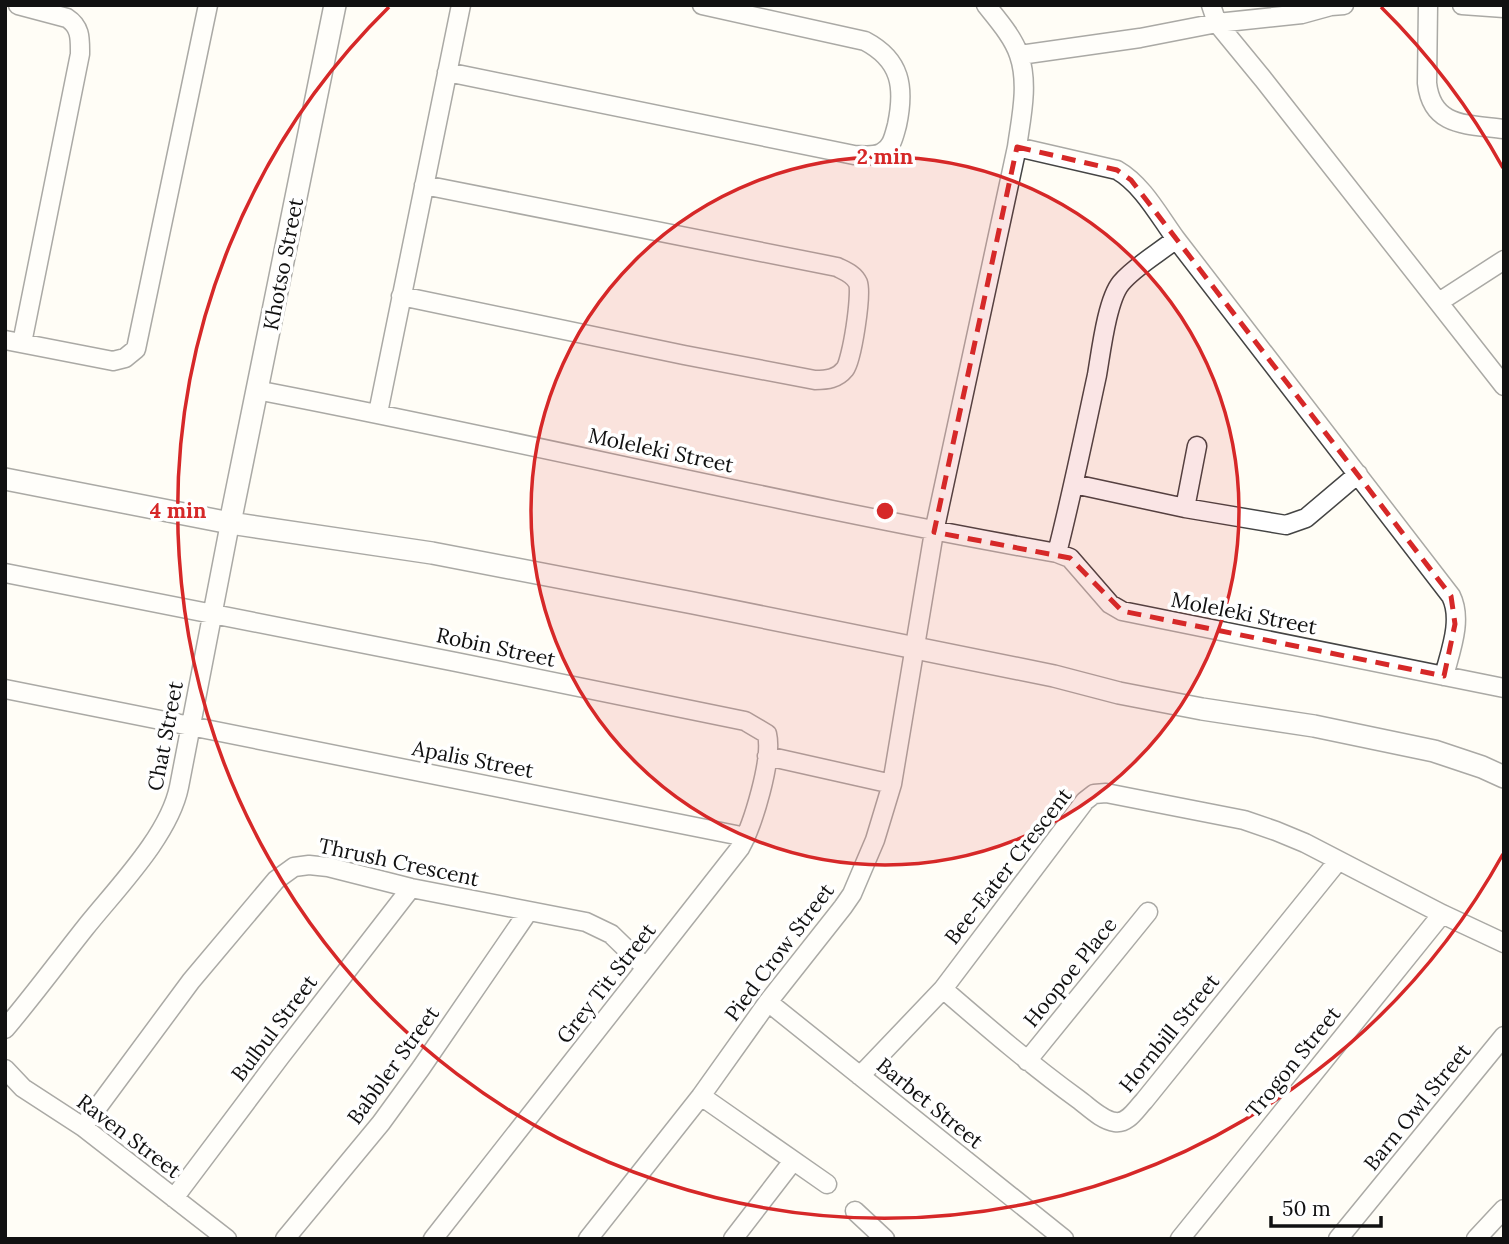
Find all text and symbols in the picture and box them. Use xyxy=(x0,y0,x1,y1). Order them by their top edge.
text: 2 min xyxy=(857,143,913,170)
street label: Khotso Street xyxy=(257,195,309,333)
street label: Moleleki Street xyxy=(586,421,737,479)
text: 4 min xyxy=(150,497,206,524)
centre of rings xyxy=(873,499,897,523)
street label: Moleleki Street xyxy=(1169,586,1320,641)
street label: Robin Street xyxy=(434,621,559,673)
street label: Chat Street xyxy=(141,678,189,793)
street label: Apalis Street xyxy=(409,734,537,784)
street label: Bee-Eater Crescent xyxy=(938,782,1078,950)
street label: Thrush Crescent xyxy=(316,832,483,892)
street label: Pied Crow Street xyxy=(718,877,840,1026)
street label: Hoopoe Place xyxy=(1017,912,1123,1032)
street label: Grey Tit Street xyxy=(551,917,662,1049)
street label: Hornbill Street xyxy=(1113,968,1226,1098)
street label: Bulbul Street xyxy=(225,969,323,1087)
street label: Babbler Street xyxy=(341,1000,445,1129)
street label: Trogon Street xyxy=(1240,1000,1347,1123)
street label: Barn Owl Street xyxy=(1358,1037,1477,1176)
street label: Barbet Street xyxy=(871,1052,990,1155)
street label: Raven Street xyxy=(72,1088,187,1184)
scale bar xyxy=(1271,1184,1381,1228)
text: 50 m xyxy=(1282,1195,1331,1222)

